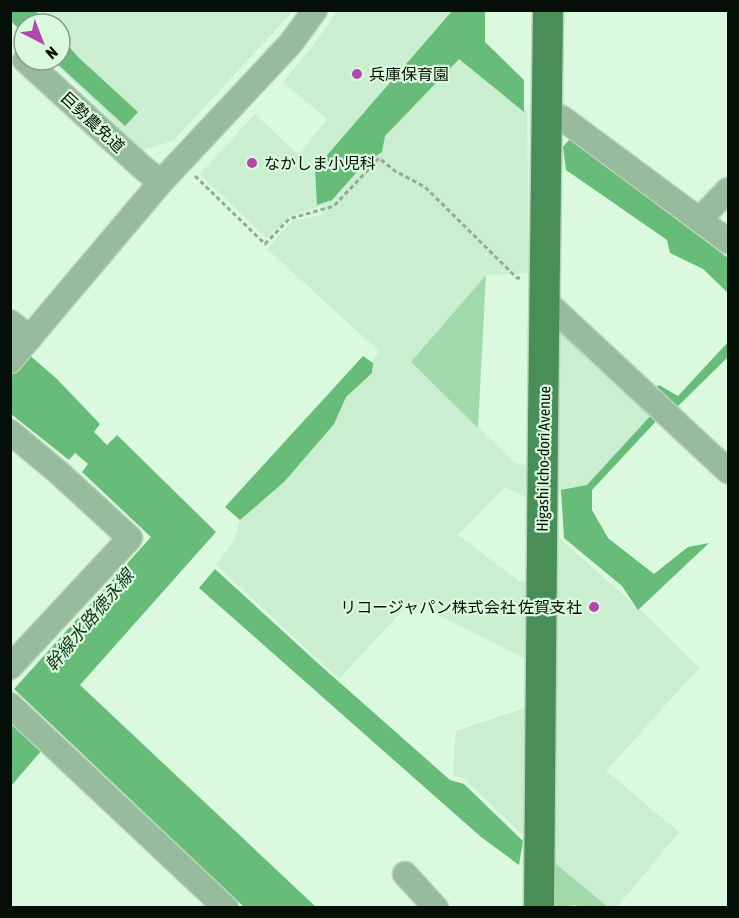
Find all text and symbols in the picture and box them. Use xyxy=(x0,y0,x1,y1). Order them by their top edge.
north arrow xyxy=(12,12,72,72)
text: N xyxy=(43,43,62,63)
place label: 兵庫保育園 xyxy=(369,65,449,83)
marker: 兵庫保育園 xyxy=(350,67,364,81)
street label: 巨勢農免道 xyxy=(58,88,128,156)
place label: なかしま小児科 xyxy=(264,154,376,172)
marker: なかしま小児科 xyxy=(245,156,259,170)
street label: Higashi Icho-dori Avenue xyxy=(533,386,554,532)
water label: 幹線水路徳永線 xyxy=(40,563,139,675)
place label: リコージャパン株式会社 佐賀支社 xyxy=(340,598,582,616)
marker: リコージャパン株式会社 佐賀支社 xyxy=(587,600,601,614)

